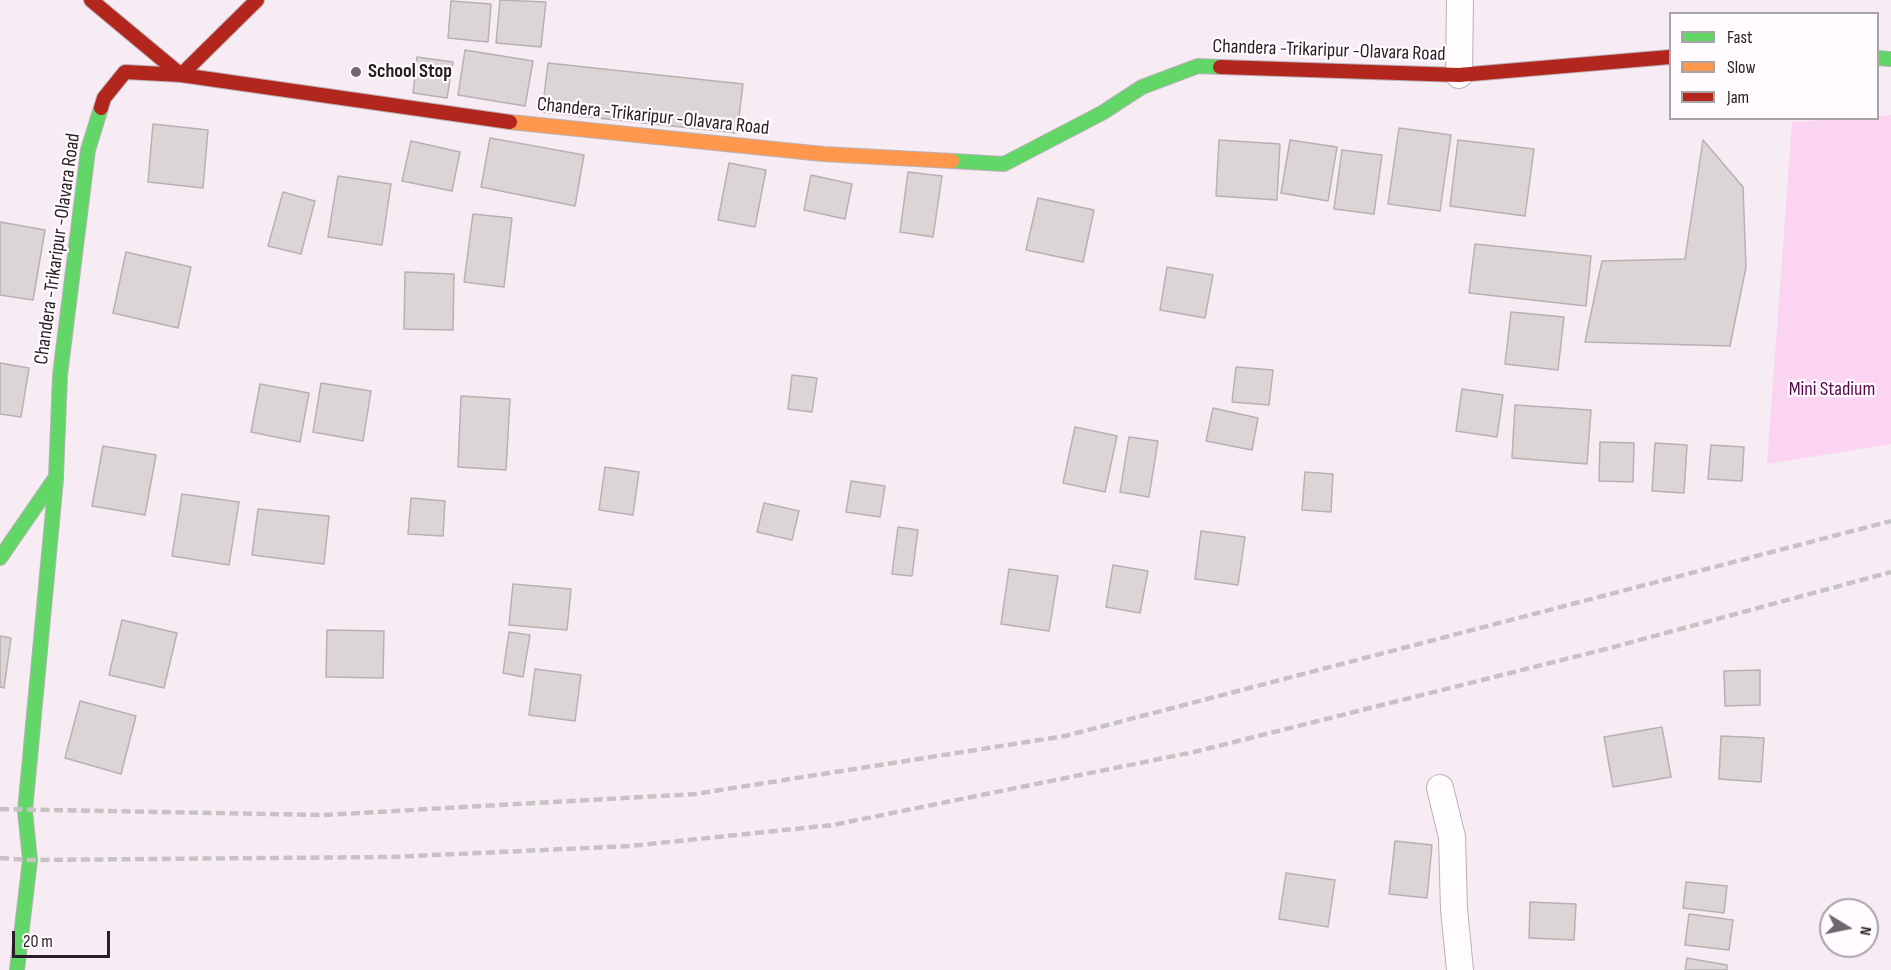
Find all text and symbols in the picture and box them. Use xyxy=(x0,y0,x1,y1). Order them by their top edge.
legend xyxy=(1669,12,1879,120)
text: Fast xyxy=(1727,27,1752,48)
street label: Chandera -Trikaripur -Olavara Road xyxy=(1212,35,1446,67)
text: Slow xyxy=(1727,57,1756,78)
place label: School Stop xyxy=(368,60,452,84)
marker: School Stop xyxy=(349,65,363,79)
text: Jam xyxy=(1727,87,1749,108)
street label: Chandera -Trikaripur -Olavara Road xyxy=(536,93,770,141)
street label: Chandera -Trikaripur -Olavara Road xyxy=(30,132,86,366)
park label: Mini Stadium xyxy=(1789,378,1875,402)
north arrow xyxy=(1819,898,1879,958)
scale bar xyxy=(15,919,112,957)
text: N xyxy=(1855,925,1875,937)
text: 20 m xyxy=(23,931,53,952)

